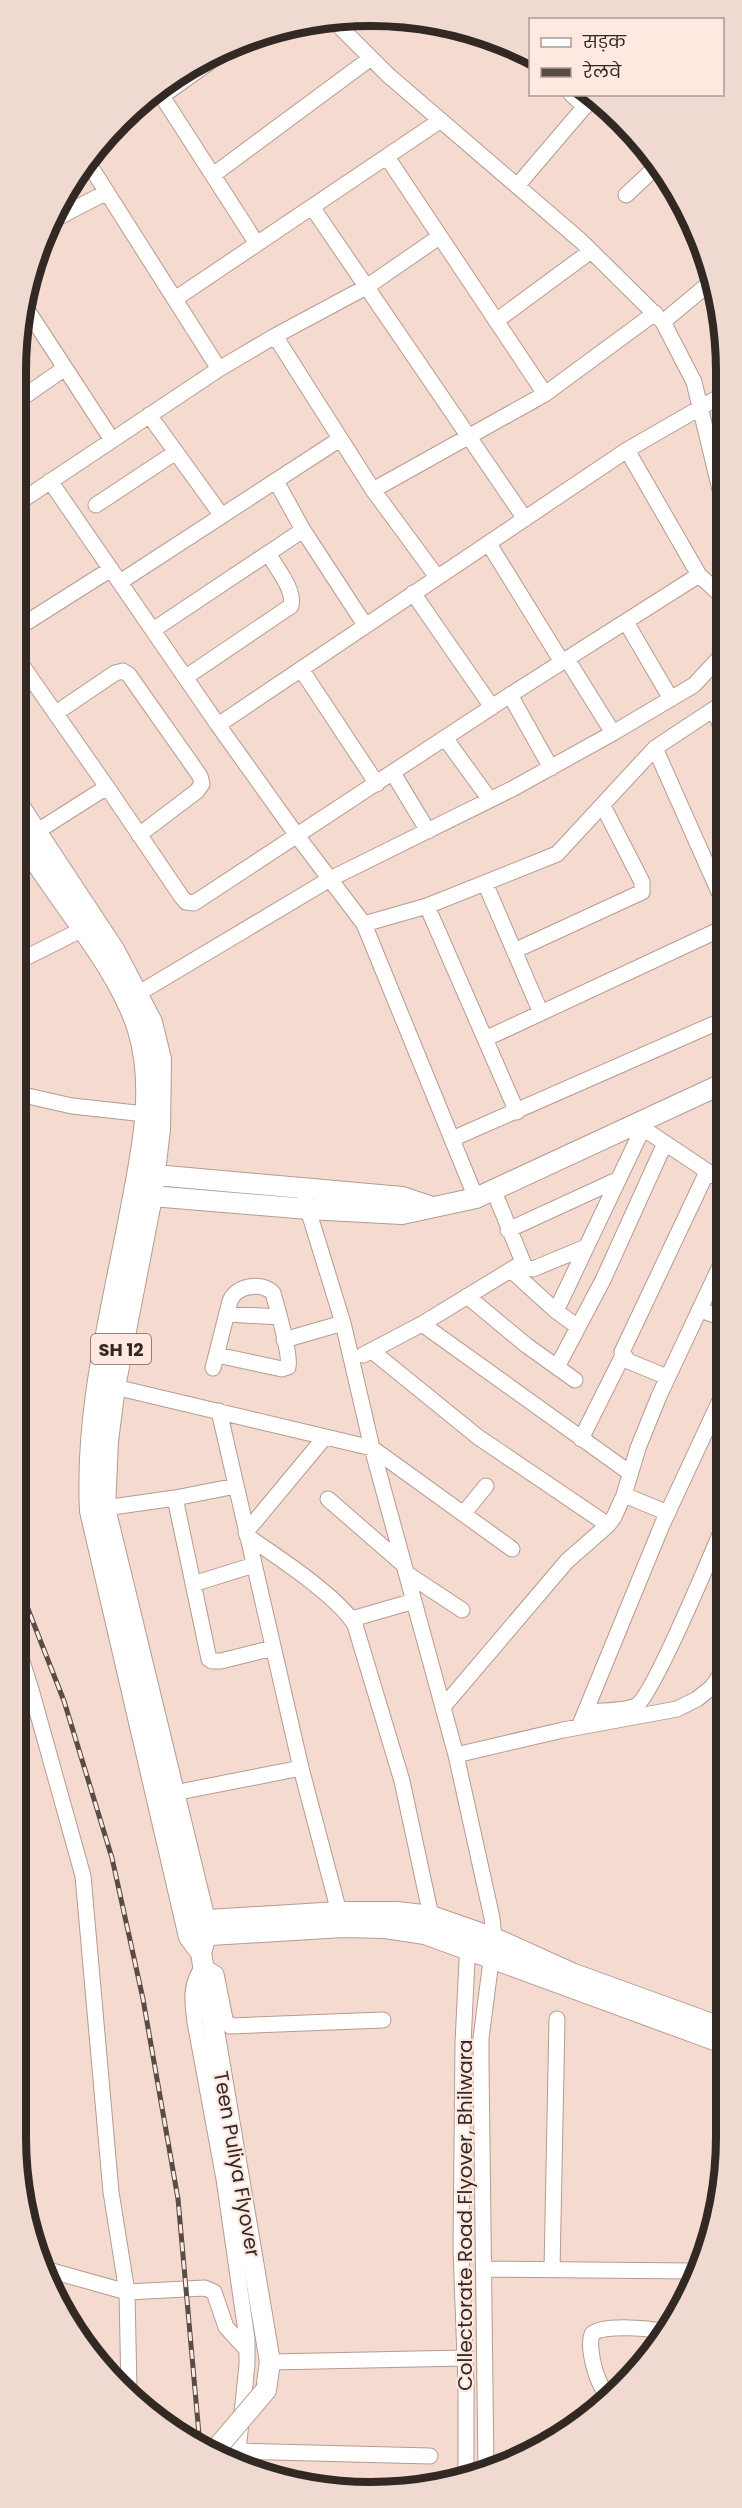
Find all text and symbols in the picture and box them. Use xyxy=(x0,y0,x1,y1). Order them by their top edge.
legend xyxy=(529,18,724,96)
text: सड़क xyxy=(582,29,627,54)
text: रेलवे xyxy=(582,59,622,84)
road number: SH 12 xyxy=(91,1334,151,1364)
street label: Collectorate Road Flyover, Bhilwara xyxy=(451,2039,479,2391)
street label: Teen Puliya Flyover xyxy=(207,2069,267,2259)

